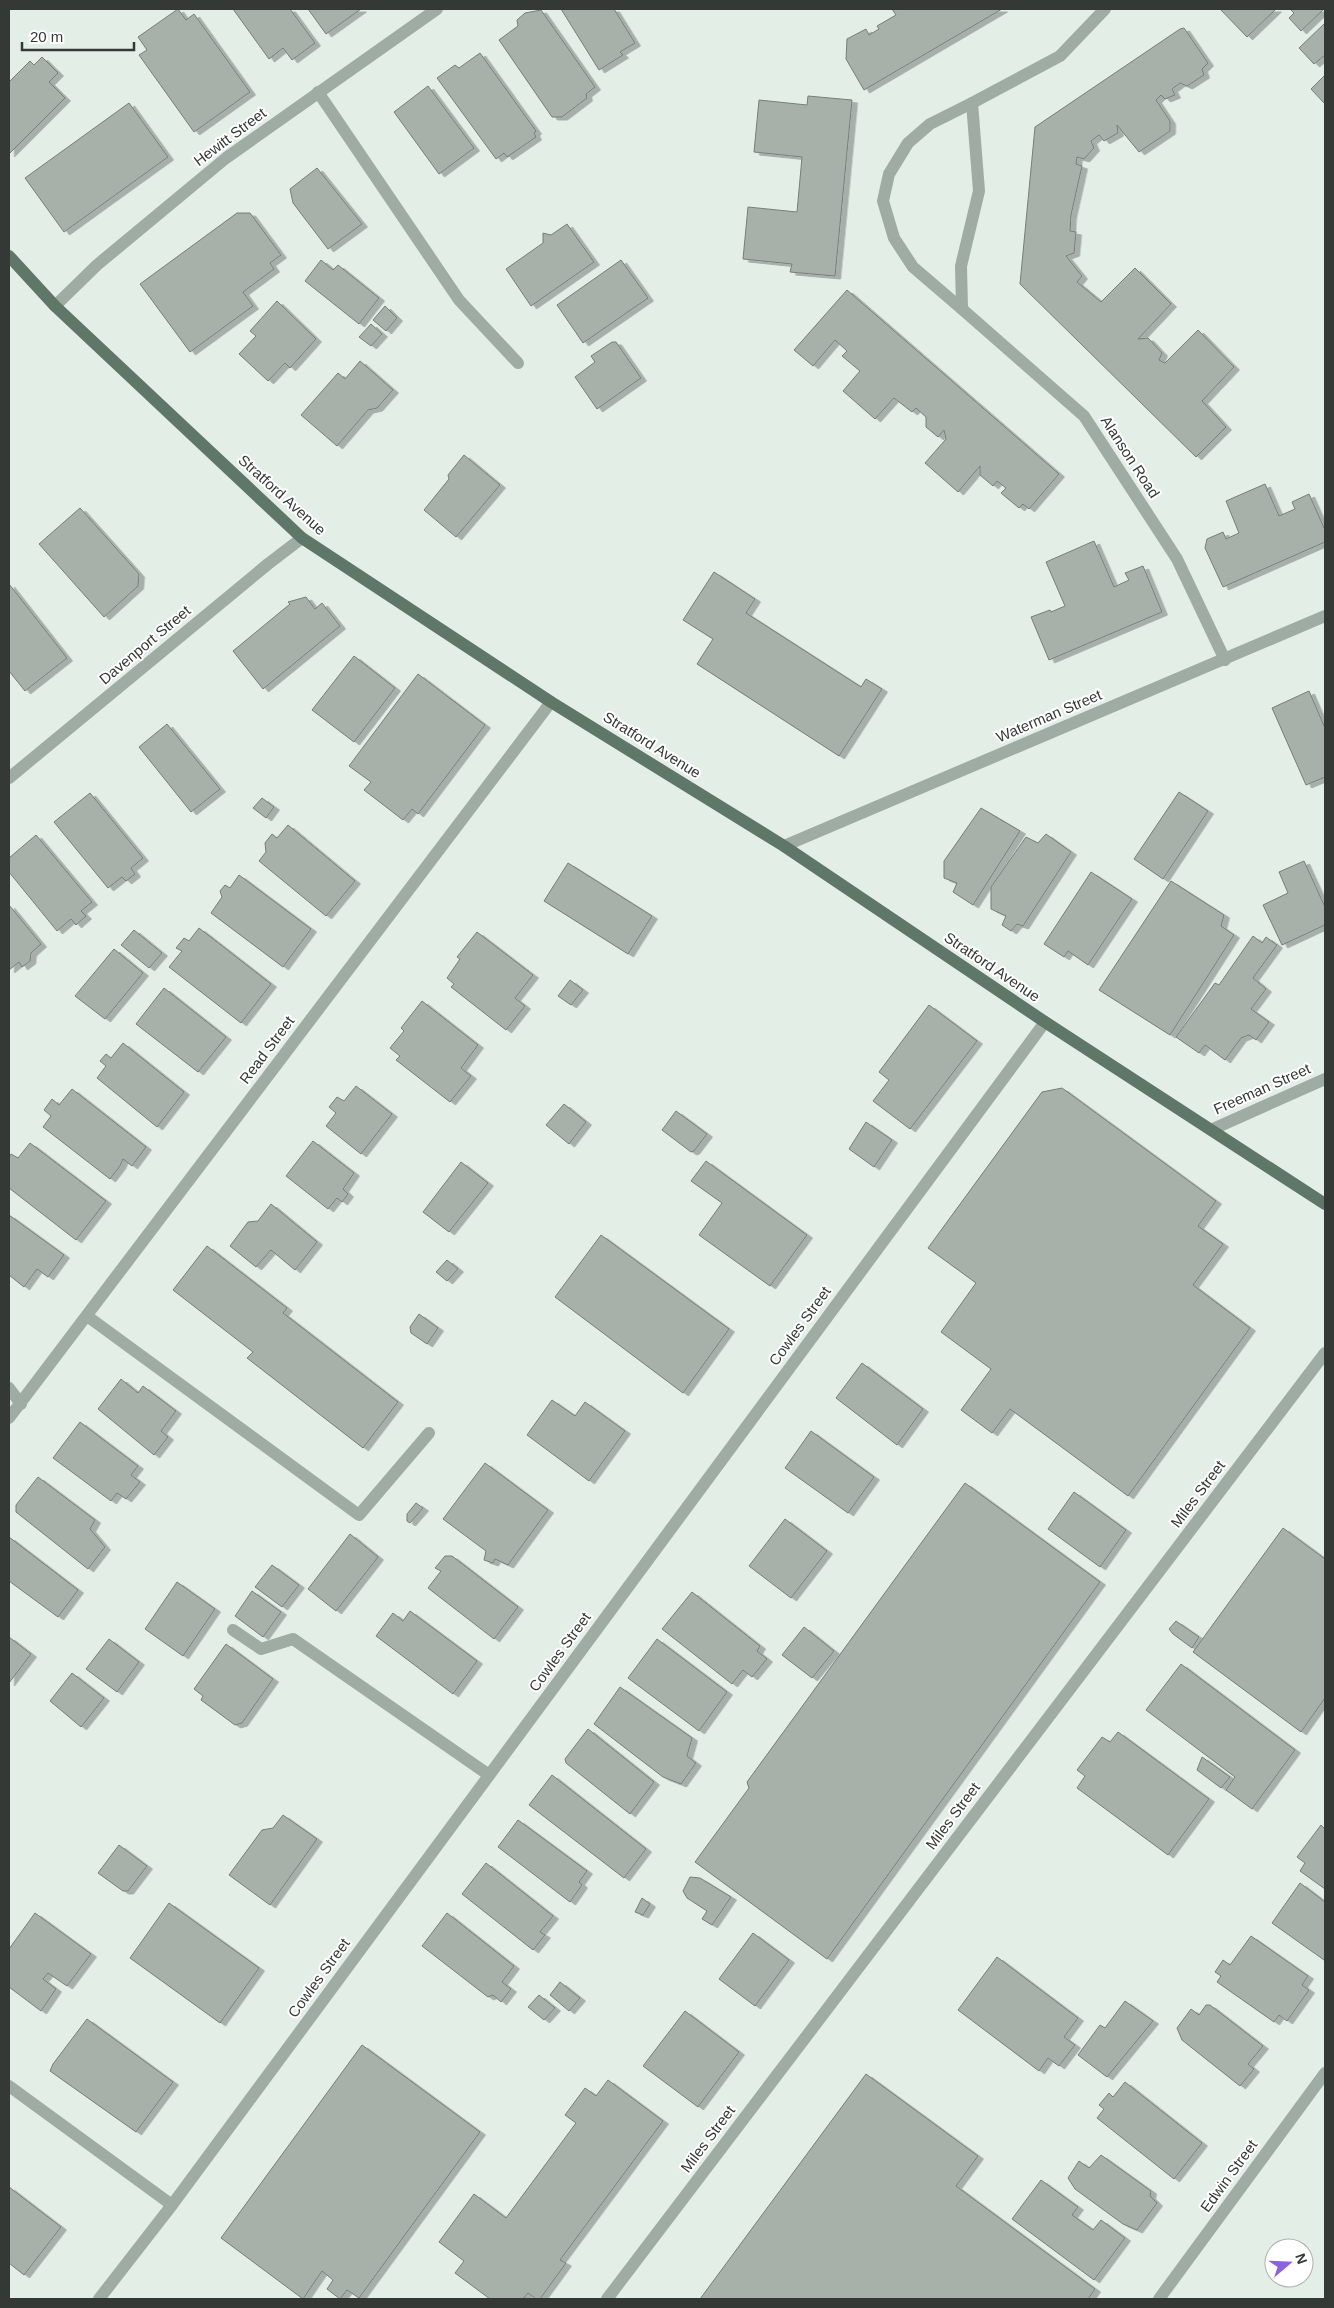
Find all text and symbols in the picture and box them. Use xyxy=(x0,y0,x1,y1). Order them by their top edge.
scale bar xyxy=(22,20,135,52)
text: 20 m xyxy=(30,28,63,45)
street label: Hewitt Street xyxy=(190,103,270,169)
street label: Alanson Road xyxy=(1098,413,1163,501)
street label: Stratford Avenue xyxy=(235,451,329,538)
street label: Davenport Street xyxy=(96,601,194,688)
street label: Waterman Street xyxy=(994,685,1105,745)
street label: Stratford Avenue xyxy=(600,708,704,781)
street label: Stratford Avenue xyxy=(941,928,1043,1005)
street label: Read Street xyxy=(236,1012,298,1087)
street label: Freeman Street xyxy=(1211,1059,1314,1118)
street label: Cowles Street xyxy=(765,1282,834,1368)
street label: Miles Street xyxy=(1167,1456,1229,1530)
street label: Cowles Street xyxy=(525,1608,594,1694)
street label: Miles Street xyxy=(922,1778,984,1852)
street label: Cowles Street xyxy=(284,1934,353,2020)
street label: Miles Street xyxy=(677,2101,739,2175)
street label: Edwin Street xyxy=(1197,2136,1261,2215)
north arrow xyxy=(1264,2238,1314,2288)
text: N xyxy=(1292,2251,1311,2266)

